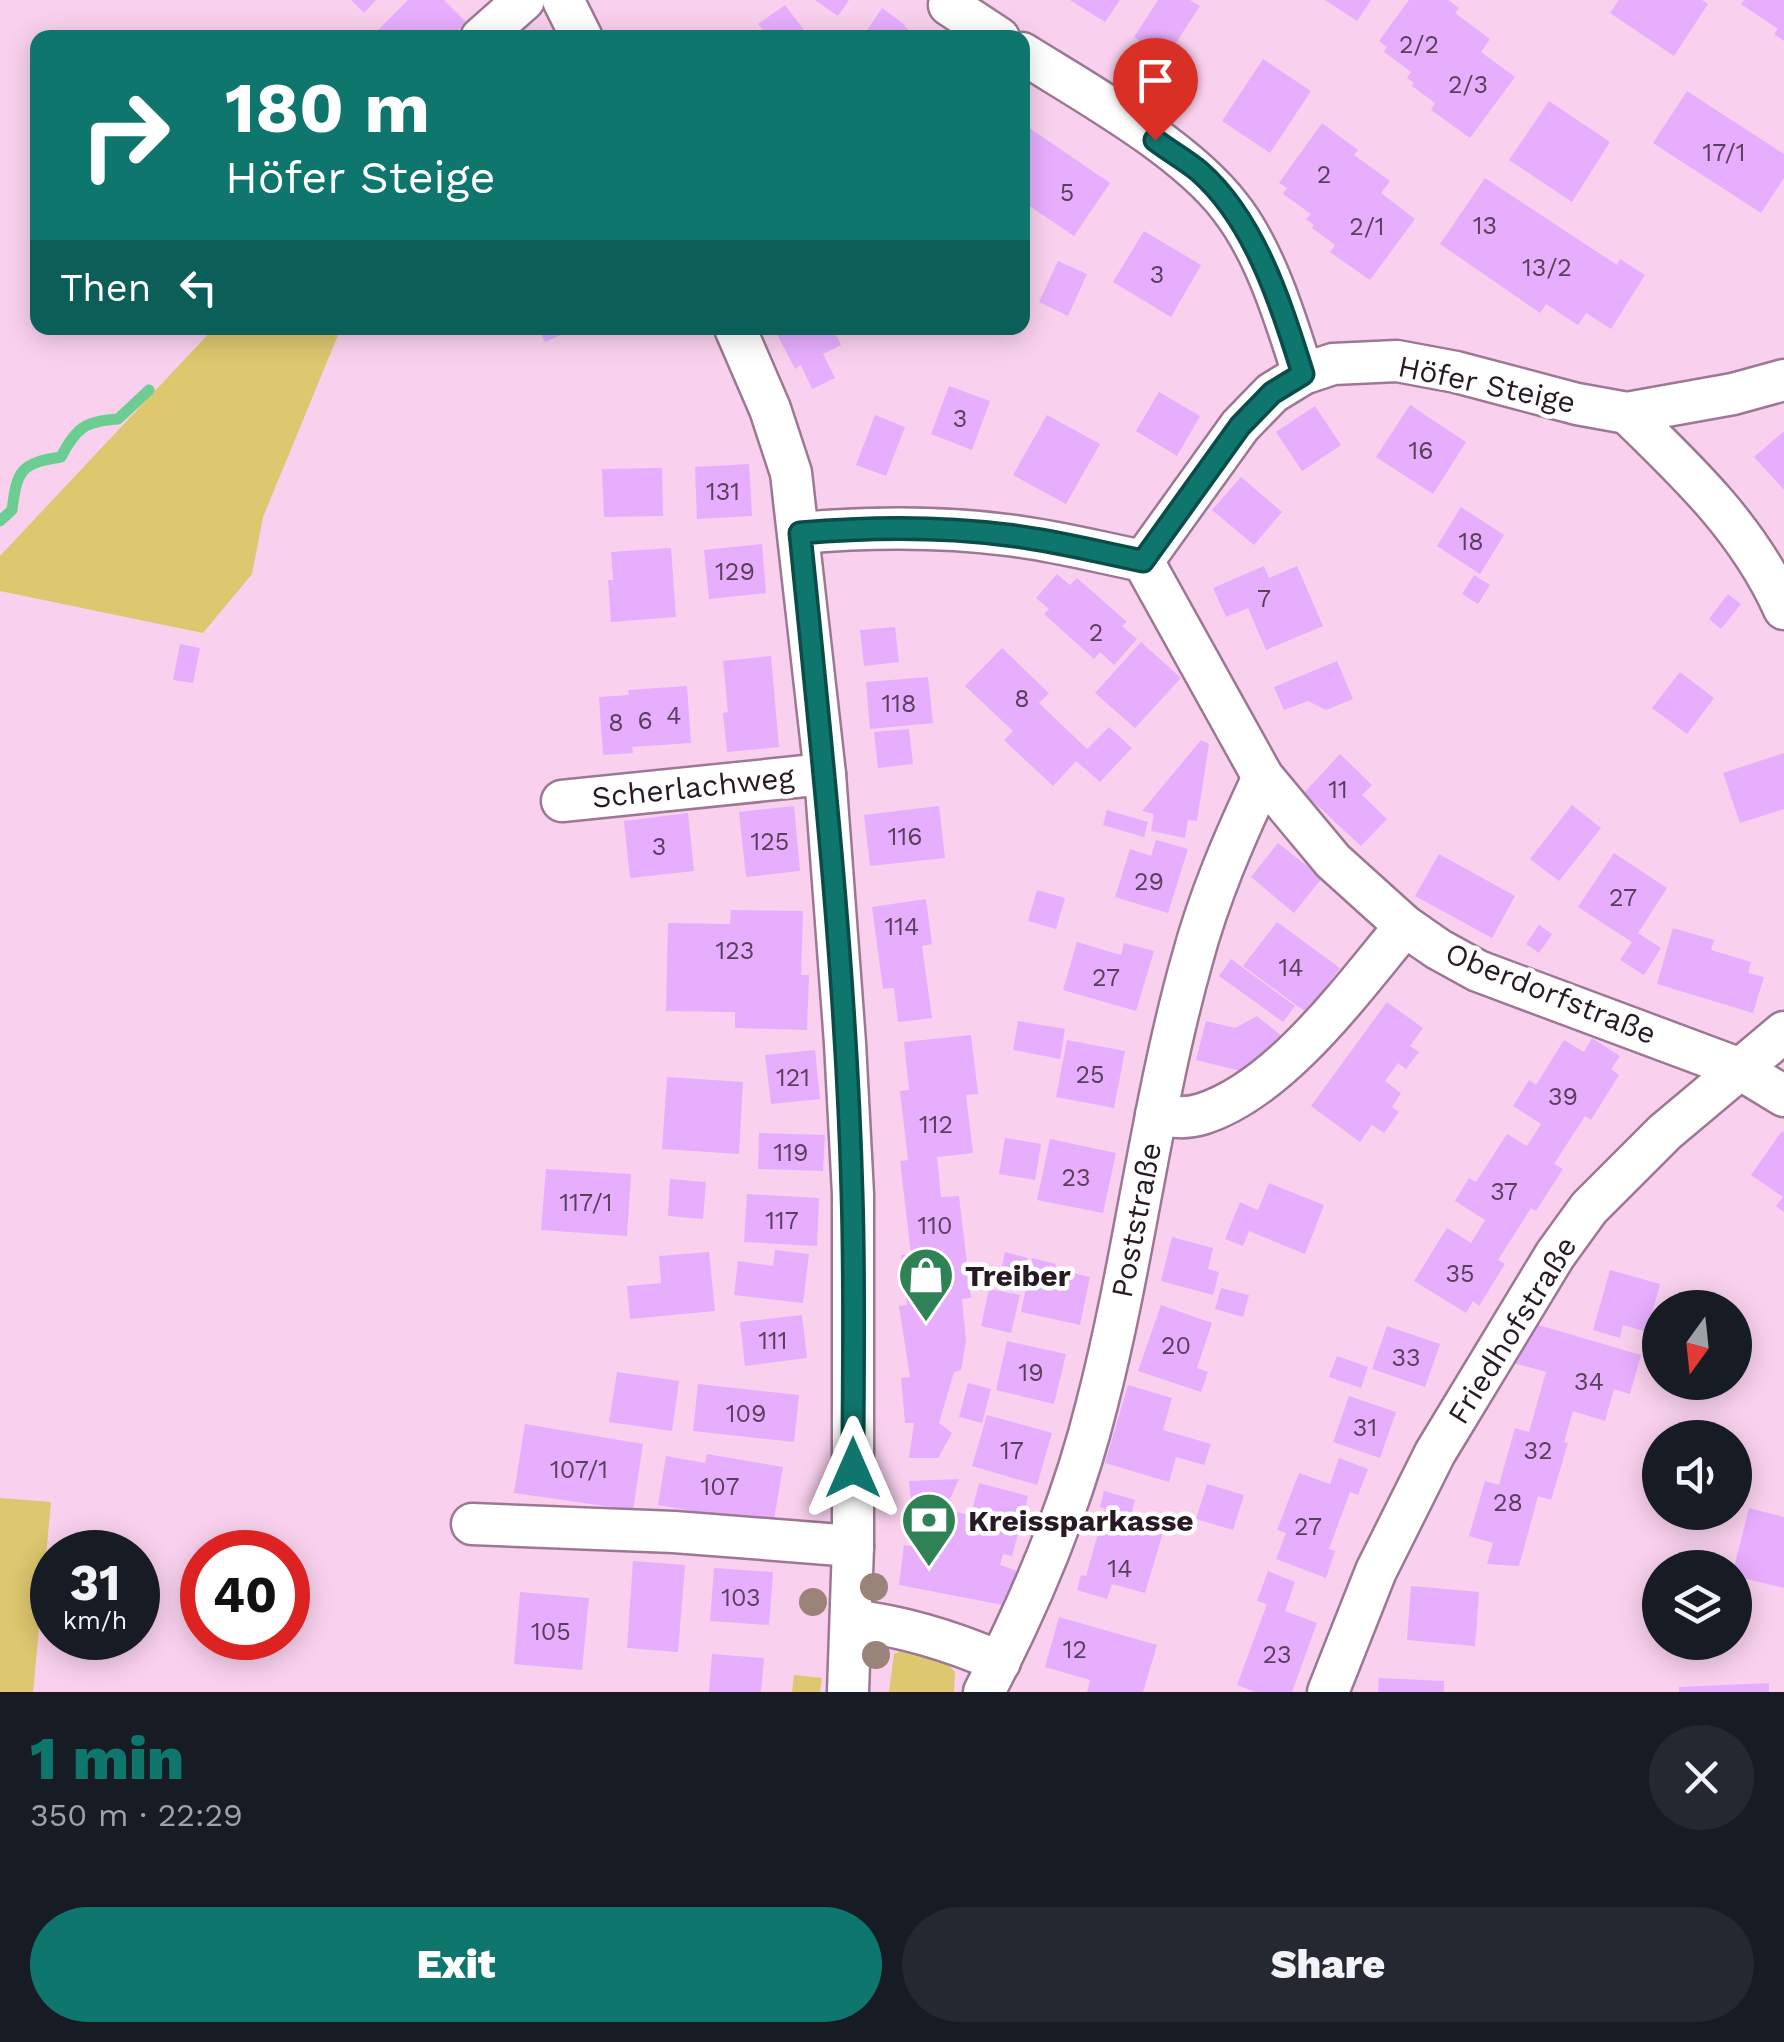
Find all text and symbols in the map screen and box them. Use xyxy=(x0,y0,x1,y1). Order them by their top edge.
house number: 2/2 xyxy=(1399,30,1439,59)
pin xyxy=(1113,38,1198,141)
icon: arrive xyxy=(1128,53,1183,108)
text: 180 m xyxy=(225,67,430,149)
icon: right xyxy=(60,70,190,200)
house number: 2/3 xyxy=(1448,70,1488,99)
house number: 17/1 xyxy=(1702,138,1746,167)
text: Höfer Steige xyxy=(225,151,496,204)
house number: 2 xyxy=(1317,160,1331,189)
house number: 5 xyxy=(1060,178,1074,207)
house number: 13 xyxy=(1473,211,1497,240)
house number: 2/1 xyxy=(1349,212,1385,241)
house number: 13/2 xyxy=(1522,253,1572,282)
icon: left xyxy=(171,260,226,315)
house number: 3 xyxy=(1150,260,1164,289)
text: Then xyxy=(60,266,151,310)
street label: Höfer Steige xyxy=(1395,348,1579,420)
house number: 3 xyxy=(953,404,967,433)
house number: 16 xyxy=(1409,436,1433,465)
house number: 131 xyxy=(706,477,740,506)
house number: 18 xyxy=(1458,527,1484,556)
house number: 129 xyxy=(715,557,755,586)
house number: 7 xyxy=(1257,584,1271,613)
house number: 2 xyxy=(1089,618,1103,647)
house number: 8 xyxy=(1014,684,1030,713)
house number: 118 xyxy=(882,689,916,718)
house number: 4 xyxy=(666,701,682,730)
house number: 6 xyxy=(637,706,653,735)
house number: 8 xyxy=(608,708,624,737)
street label: Scherlachweg xyxy=(590,759,796,815)
house number: 11 xyxy=(1328,775,1348,804)
house number: 116 xyxy=(888,822,922,851)
house number: 125 xyxy=(751,827,789,856)
house number: 3 xyxy=(652,832,666,861)
house number: 29 xyxy=(1134,867,1164,896)
house number: 27 xyxy=(1609,883,1637,912)
house number: 114 xyxy=(885,912,919,941)
street label: Oberdorfstraße xyxy=(1441,935,1661,1051)
house number: 123 xyxy=(716,936,754,965)
house number: 14 xyxy=(1278,953,1304,982)
house number: 27 xyxy=(1092,963,1120,992)
house number: 25 xyxy=(1075,1060,1105,1089)
house number: 121 xyxy=(776,1063,810,1092)
house number: 39 xyxy=(1548,1082,1578,1111)
house number: 112 xyxy=(919,1110,953,1139)
house number: 119 xyxy=(774,1138,808,1167)
street label: Poststraße xyxy=(1104,1139,1168,1301)
house number: 23 xyxy=(1061,1163,1091,1192)
house number: 37 xyxy=(1490,1177,1518,1206)
house number: 117/1 xyxy=(560,1188,612,1217)
house number: 117 xyxy=(765,1206,799,1235)
house number: 110 xyxy=(917,1211,953,1240)
street label: Friedhofstraße xyxy=(1440,1230,1584,1430)
shop icon: Treiber xyxy=(896,1245,956,1324)
place label: Treiber xyxy=(965,1258,1071,1293)
house number: 35 xyxy=(1445,1259,1475,1288)
north arrow xyxy=(1642,1290,1752,1400)
map controls xyxy=(1642,1290,1752,1660)
house number: 111 xyxy=(758,1326,788,1355)
house number: 20 xyxy=(1161,1331,1191,1360)
house number: 33 xyxy=(1391,1343,1421,1372)
house number: 19 xyxy=(1018,1358,1044,1387)
house number: 34 xyxy=(1574,1367,1604,1396)
house number: 109 xyxy=(726,1399,766,1428)
house number: 31 xyxy=(1353,1413,1377,1442)
position arrow xyxy=(801,1416,905,1520)
button: sound xyxy=(1642,1420,1752,1530)
house number: 17 xyxy=(1000,1436,1024,1465)
house number: 32 xyxy=(1523,1436,1553,1465)
house number: 107/1 xyxy=(550,1455,608,1484)
house number: 107 xyxy=(701,1472,739,1501)
house number: 28 xyxy=(1493,1488,1523,1517)
bank icon: Kreissparkasse xyxy=(899,1490,959,1569)
place label: Kreissparkasse xyxy=(968,1503,1194,1538)
house number: 27 xyxy=(1294,1512,1322,1541)
speed limit sign: 40 xyxy=(180,1530,310,1660)
button: layers xyxy=(1642,1550,1752,1660)
text: 31 xyxy=(69,1553,121,1612)
house number: 14 xyxy=(1107,1554,1133,1583)
house number: 103 xyxy=(721,1583,761,1612)
text: km/h xyxy=(63,1606,127,1635)
house number: 105 xyxy=(531,1617,571,1646)
house number: 12 xyxy=(1063,1635,1087,1664)
house number: 23 xyxy=(1262,1640,1292,1669)
text: 1 min xyxy=(30,1723,184,1794)
button: close xyxy=(1649,1725,1754,1830)
text: 350 m · 22:29 xyxy=(30,1796,243,1834)
button: Exit xyxy=(30,1907,882,2022)
button: Share xyxy=(902,1907,1754,2022)

